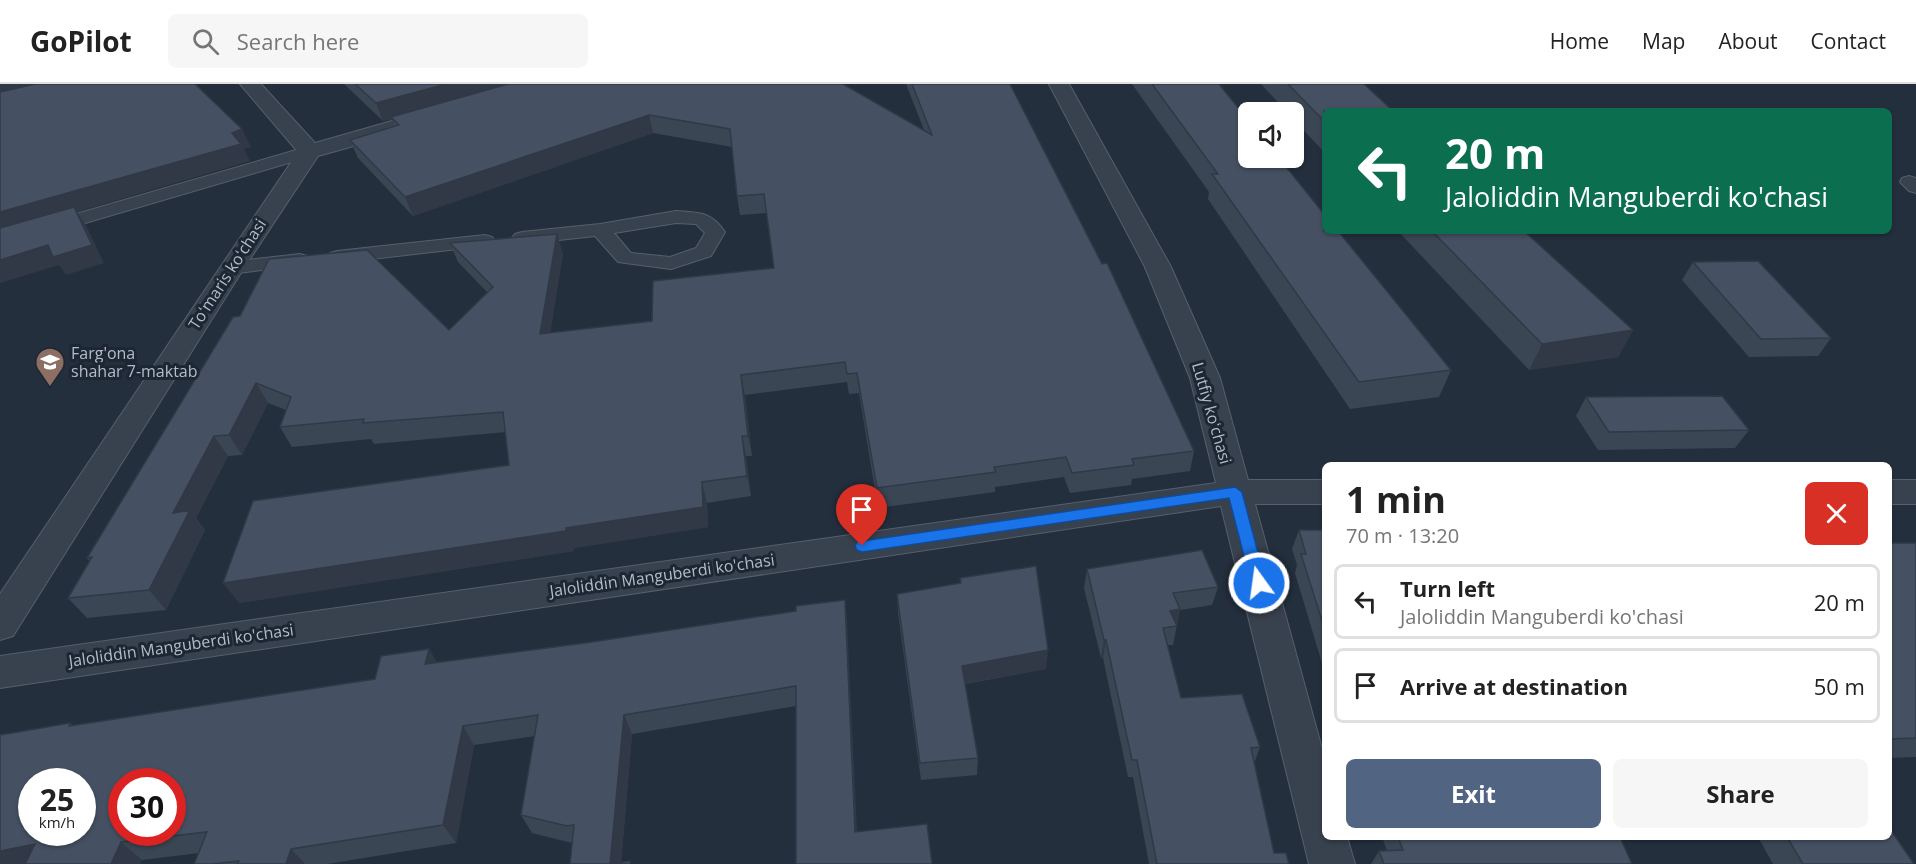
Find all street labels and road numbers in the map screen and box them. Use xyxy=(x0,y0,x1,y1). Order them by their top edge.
street label: Toʻmaris koʻchasi xyxy=(183,214,271,334)
street label: Lutfiy koʻchasi xyxy=(1187,359,1237,467)
street label: Jaloliddin Manguberdi ko'chasi xyxy=(546,548,776,602)
street label: Jaloliddin Manguberdi ko'chasi xyxy=(65,618,295,672)

